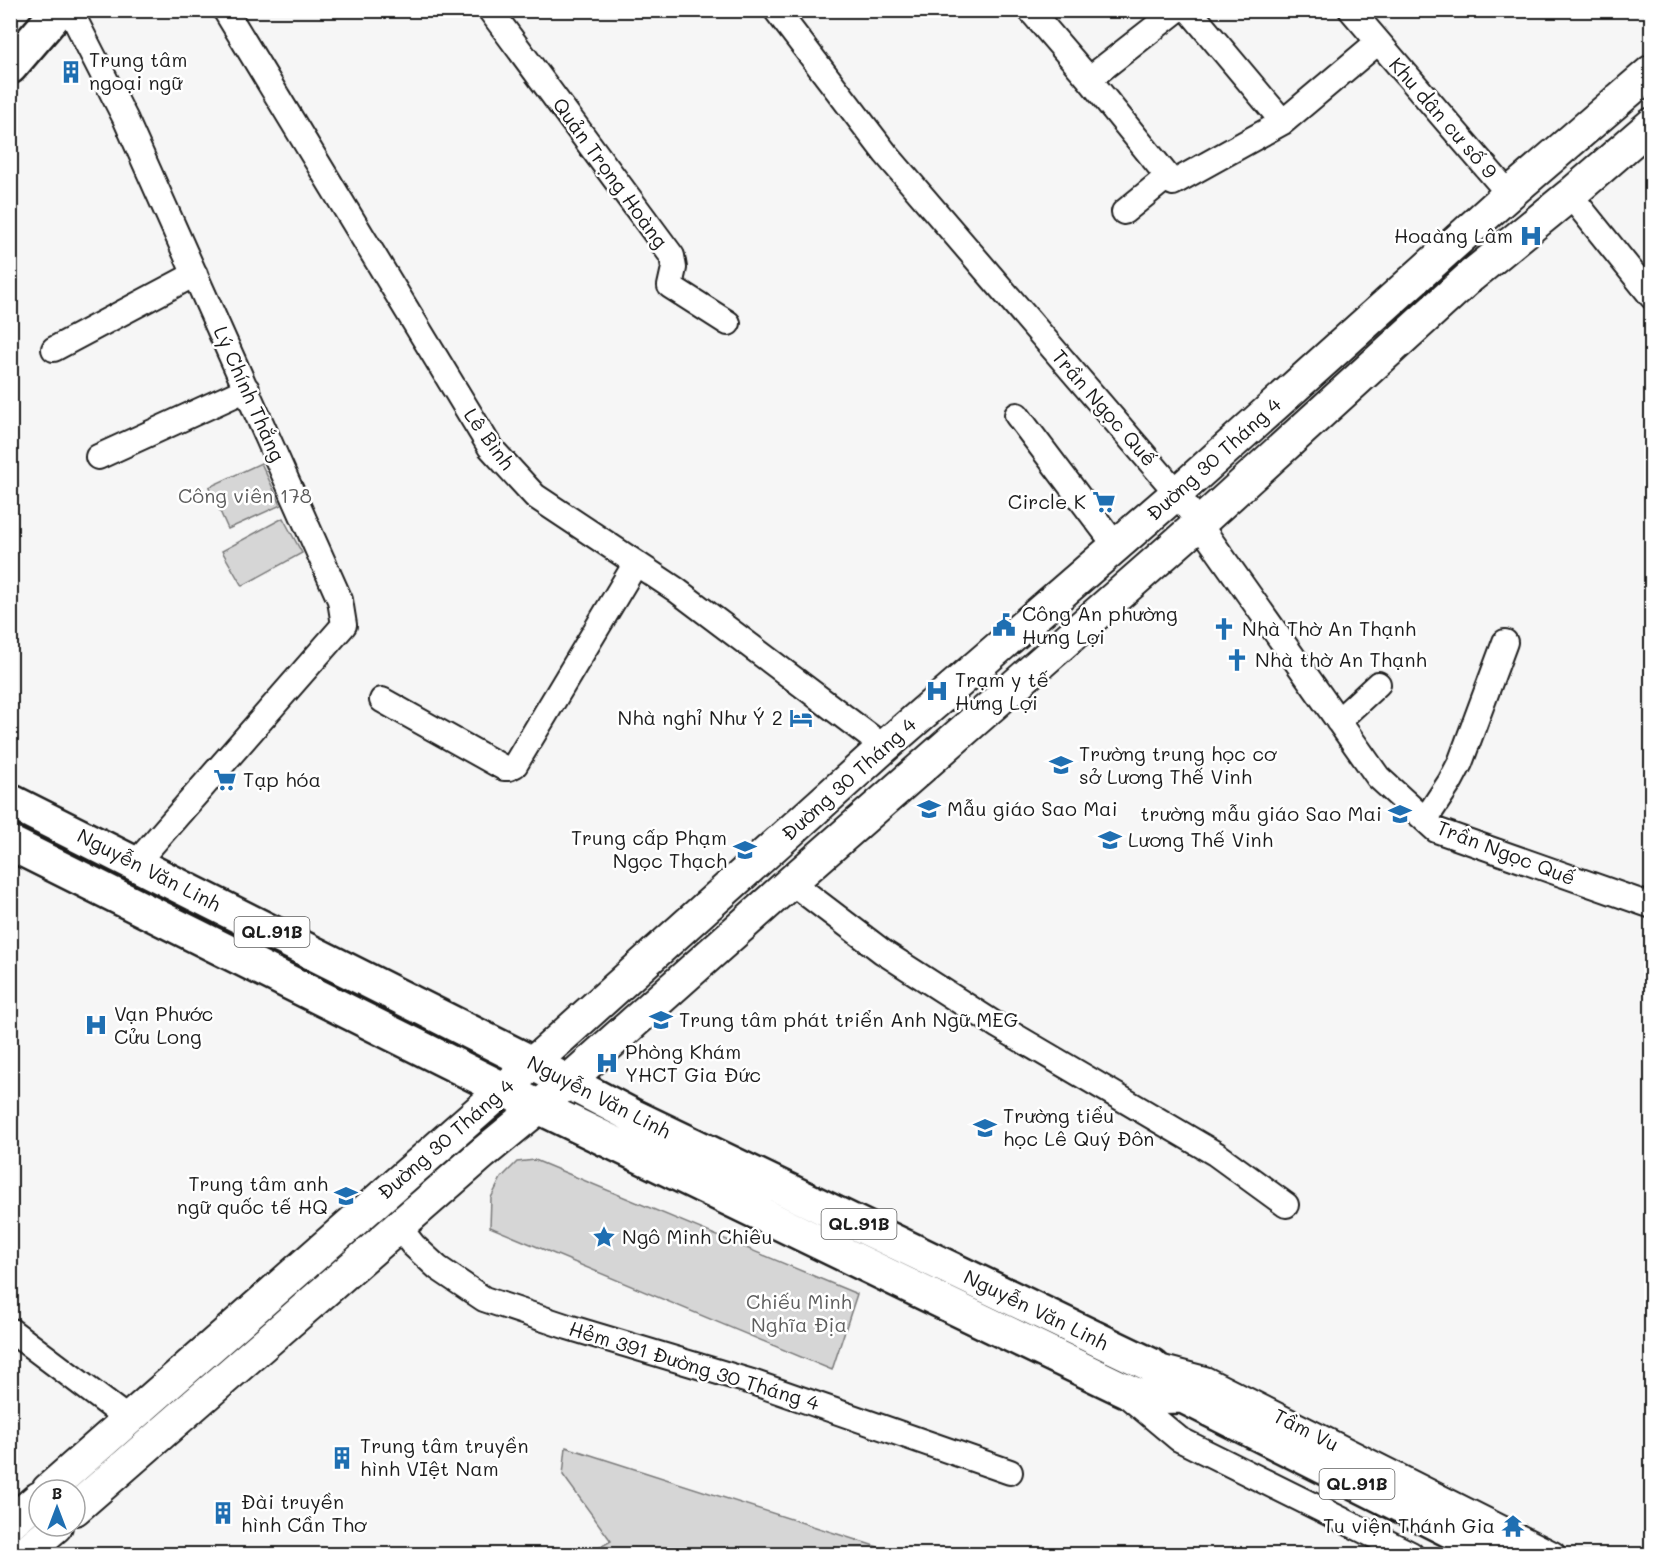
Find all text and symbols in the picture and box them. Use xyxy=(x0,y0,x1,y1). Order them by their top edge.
place label: Trung tâm ngoại ngữ xyxy=(89,46,187,95)
street label: Khu dân cư số 9 xyxy=(1384,51,1504,183)
building icon: Trung tâm ngoại ngữ xyxy=(58,59,84,85)
street label: Quản Trọng Hoàng xyxy=(547,92,674,253)
place label: Hoaàng Lâm xyxy=(1394,222,1513,248)
hospital icon: Hoaàng Lâm xyxy=(1518,223,1544,249)
street label: Lý Chính Thắng xyxy=(208,322,291,465)
street label: Trần Ngọc Quế xyxy=(1047,344,1163,471)
street label: Đường 30 Tháng 4 xyxy=(1141,391,1286,526)
street label: Lê Bình xyxy=(459,402,521,475)
park label: Công viên 178 xyxy=(178,482,312,508)
place label: Circle K xyxy=(1008,488,1086,514)
supermarket icon: Circle K xyxy=(1091,489,1117,515)
place label: Công An phường Hưng Lợi xyxy=(1022,600,1178,649)
public building icon: Công An phường Hưng Lợi xyxy=(991,612,1017,638)
place label: Nhà Thờ An Thạnh xyxy=(1242,615,1416,641)
church icon: Nhà Thờ An Thạnh xyxy=(1211,616,1237,642)
place label: Nhà thờ An Thạnh xyxy=(1255,646,1427,672)
church icon: Nhà thờ An Thạnh xyxy=(1224,647,1250,673)
place label: Trạm y tế Hưng Lợi xyxy=(955,666,1049,715)
hospital icon: Trạm y tế Hưng Lợi xyxy=(924,678,950,704)
place label: Nhà nghỉ Như Ý 2 xyxy=(617,704,783,730)
hotel icon: Nhà nghỉ Như Ý 2 xyxy=(788,705,814,731)
street label: Đường 30 Tháng 4 xyxy=(776,711,921,846)
place label: Trường trung học cơ sở Lương Thế Vinh xyxy=(1079,740,1277,789)
school or university icon: Trường trung học cơ sở Lương Thế Vinh xyxy=(1048,752,1074,778)
place label: Tạp hóa xyxy=(243,766,321,792)
supermarket icon: Tạp hóa xyxy=(212,767,238,793)
place label: Mẫu giáo Sao Mai xyxy=(947,795,1118,821)
school or university icon: Mẫu giáo Sao Mai xyxy=(916,796,942,822)
place label: trường mẫu giáo Sao Mai xyxy=(1141,800,1382,826)
school or university icon: trường mẫu giáo Sao Mai xyxy=(1387,801,1413,827)
street label: Trần Ngọc Quế xyxy=(1433,814,1579,890)
street label: Nguyễn Văn Linh xyxy=(73,822,226,917)
place label: Trung cấp Phạm Ngọc Thạch xyxy=(571,824,727,873)
place label: Lương Thế Vinh xyxy=(1128,826,1273,852)
school or university icon: Lương Thế Vinh xyxy=(1097,827,1123,853)
school or university icon: Trung cấp Phạm Ngọc Thạch xyxy=(732,837,758,863)
road number: QL.91B xyxy=(234,917,310,947)
place label: Vạn Phước Cửu Long xyxy=(114,1000,213,1049)
place label: Trung tâm phát triển Anh Ngữ MEG xyxy=(679,1006,1019,1032)
school or university icon: Trung tâm phát triển Anh Ngữ MEG xyxy=(648,1007,674,1033)
hospital icon: Vạn Phước Cửu Long xyxy=(83,1012,109,1038)
place label: Phòng Khám YHCT Gia Đức xyxy=(625,1038,761,1087)
street label: Nguyễn Văn Linh xyxy=(523,1049,676,1144)
hospital icon: Phòng Khám YHCT Gia Đức xyxy=(594,1050,620,1076)
street label: Đường 30 Tháng 4 xyxy=(372,1072,519,1205)
place label: Trường tiểu học Lê Quý Đôn xyxy=(1003,1102,1154,1151)
school or university icon: Trường tiểu học Lê Quý Đôn xyxy=(972,1115,998,1141)
place label: Trung tâm anh ngữ quốc tế HQ xyxy=(177,1170,328,1219)
school or university icon: Trung tâm anh ngữ quốc tế HQ xyxy=(333,1183,359,1209)
road number: QL.91B xyxy=(822,1209,896,1239)
place label: Ngô Minh Chiêu xyxy=(622,1223,772,1249)
place icon: Ngô Minh Chiêu xyxy=(591,1224,617,1250)
street label: Nguyễn Văn Linh xyxy=(960,1263,1113,1355)
park label: Chiếu Minh Nghĩa Địa xyxy=(746,1288,852,1337)
street label: Hẻm 391 Đường 30 Tháng 4 xyxy=(566,1315,823,1416)
street label: Tầm Vu xyxy=(1269,1402,1343,1457)
place label: Trung tâm truyền hình VIệt Nam xyxy=(360,1432,528,1481)
building icon: Trung tâm truyền hình VIệt Nam xyxy=(329,1445,355,1471)
road number: QL.91B xyxy=(1320,1469,1394,1499)
north arrow xyxy=(27,1478,87,1538)
text: B xyxy=(52,1482,62,1503)
place label: Đài truyền hình Cần Thơ xyxy=(241,1488,367,1537)
building icon: Đài truyền hình Cần Thơ xyxy=(210,1500,236,1526)
place label: Tu viện Thánh Gia xyxy=(1323,1512,1495,1538)
temple icon: Tu viện Thánh Gia xyxy=(1500,1513,1526,1539)

